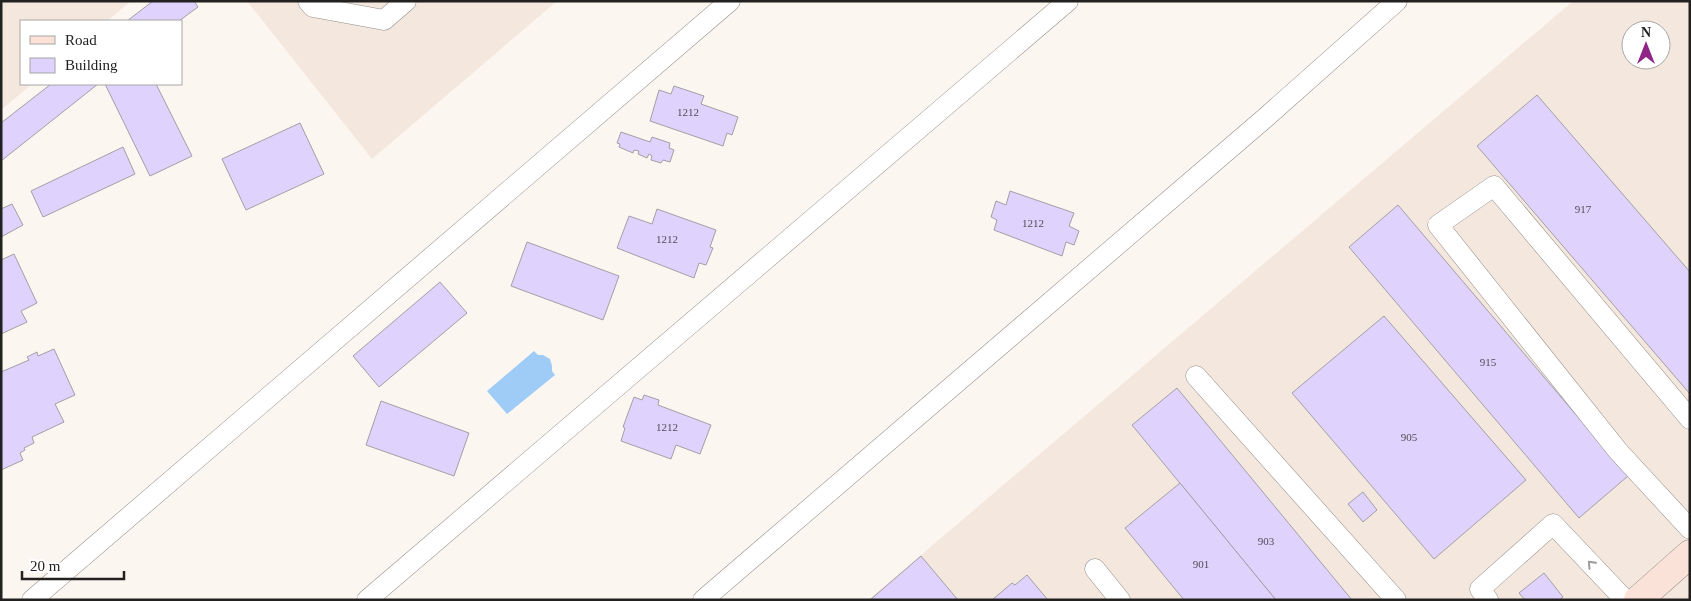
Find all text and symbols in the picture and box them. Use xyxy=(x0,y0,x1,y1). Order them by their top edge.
legend xyxy=(20,20,182,85)
north arrow xyxy=(1621,20,1671,70)
text: N xyxy=(1641,25,1651,40)
text: Road xyxy=(65,32,97,48)
text: Building xyxy=(65,57,118,73)
house number: 1212 xyxy=(677,106,699,118)
house number: 917 xyxy=(1575,203,1592,215)
house number: 1212 xyxy=(1022,217,1044,229)
house number: 1212 xyxy=(656,233,678,245)
house number: 915 xyxy=(1480,356,1497,368)
house number: 1212 xyxy=(656,421,678,433)
house number: 905 xyxy=(1401,431,1418,443)
house number: 903 xyxy=(1258,535,1275,547)
scale bar xyxy=(22,548,125,580)
text: 20 m xyxy=(30,558,61,574)
house number: 901 xyxy=(1193,558,1209,570)
one-way arrow xyxy=(1588,561,1597,570)

